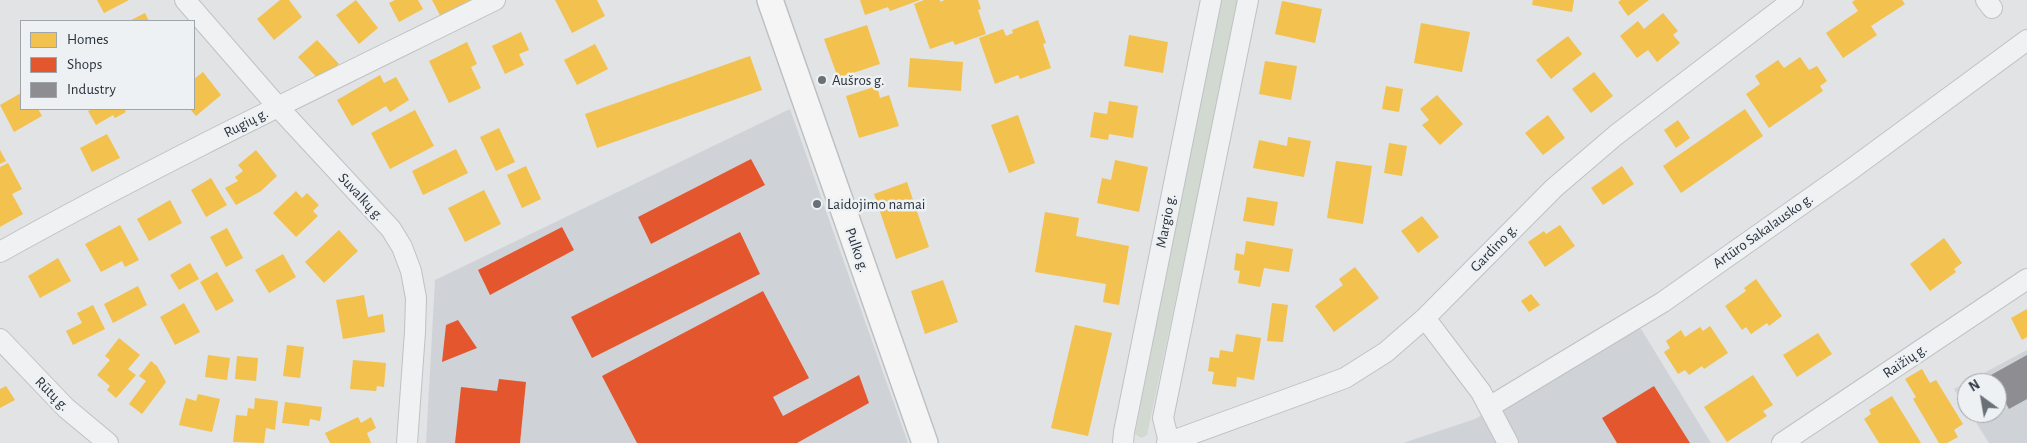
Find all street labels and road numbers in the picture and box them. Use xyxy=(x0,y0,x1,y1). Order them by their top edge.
street label: Rugių g. xyxy=(221,104,271,142)
street label: Suvalkų g. xyxy=(334,169,388,225)
street label: Artūro Sakalausko g. xyxy=(1709,190,1817,272)
street label: Margio g. xyxy=(1152,192,1180,250)
street label: Gardino g. xyxy=(1467,220,1521,276)
street label: Pulko g. xyxy=(841,225,873,275)
street label: Raižių g. xyxy=(1880,340,1930,382)
street label: Rūtų g. xyxy=(31,373,73,415)

